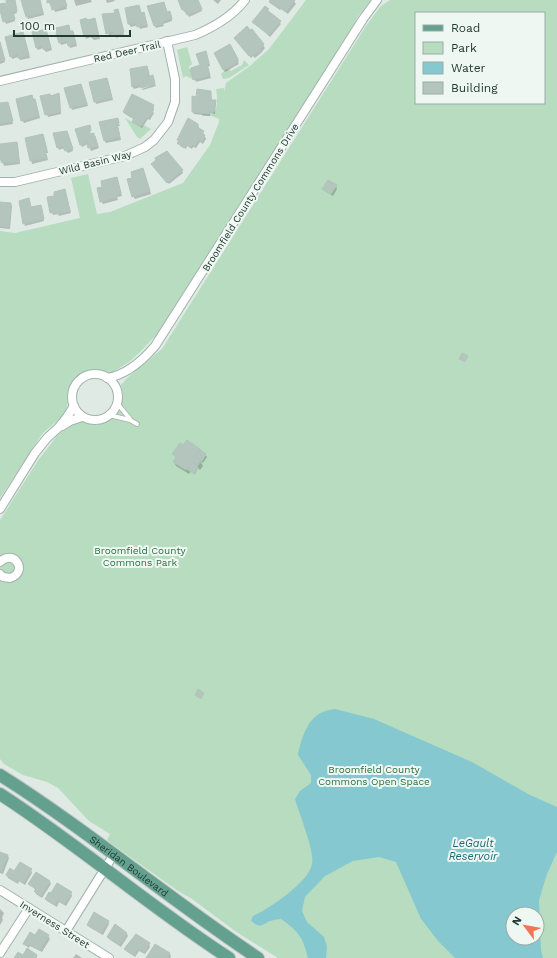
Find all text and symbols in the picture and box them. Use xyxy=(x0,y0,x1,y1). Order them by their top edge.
scale bar xyxy=(14,12,130,38)
legend xyxy=(415,12,545,104)
text: 100 m xyxy=(20,19,55,33)
text: Road xyxy=(451,21,480,35)
street label: Red Deer Trail xyxy=(93,38,162,65)
text: Park xyxy=(451,41,477,55)
text: Water xyxy=(451,61,486,75)
text: Building xyxy=(451,81,498,95)
street label: Broomfield County Commons Drive xyxy=(200,121,301,273)
street label: Wild Basin Way xyxy=(58,148,133,177)
park label: Broomfield County Commons Park xyxy=(94,545,187,568)
park label: Broomfield County Commons Open Space xyxy=(318,764,430,787)
street label: Sheridan Boulevard xyxy=(87,833,170,899)
water label: LeGault Reservoir xyxy=(449,837,498,863)
street label: Inverness Street xyxy=(18,899,92,951)
north arrow xyxy=(505,906,545,946)
text: N xyxy=(509,914,525,928)

